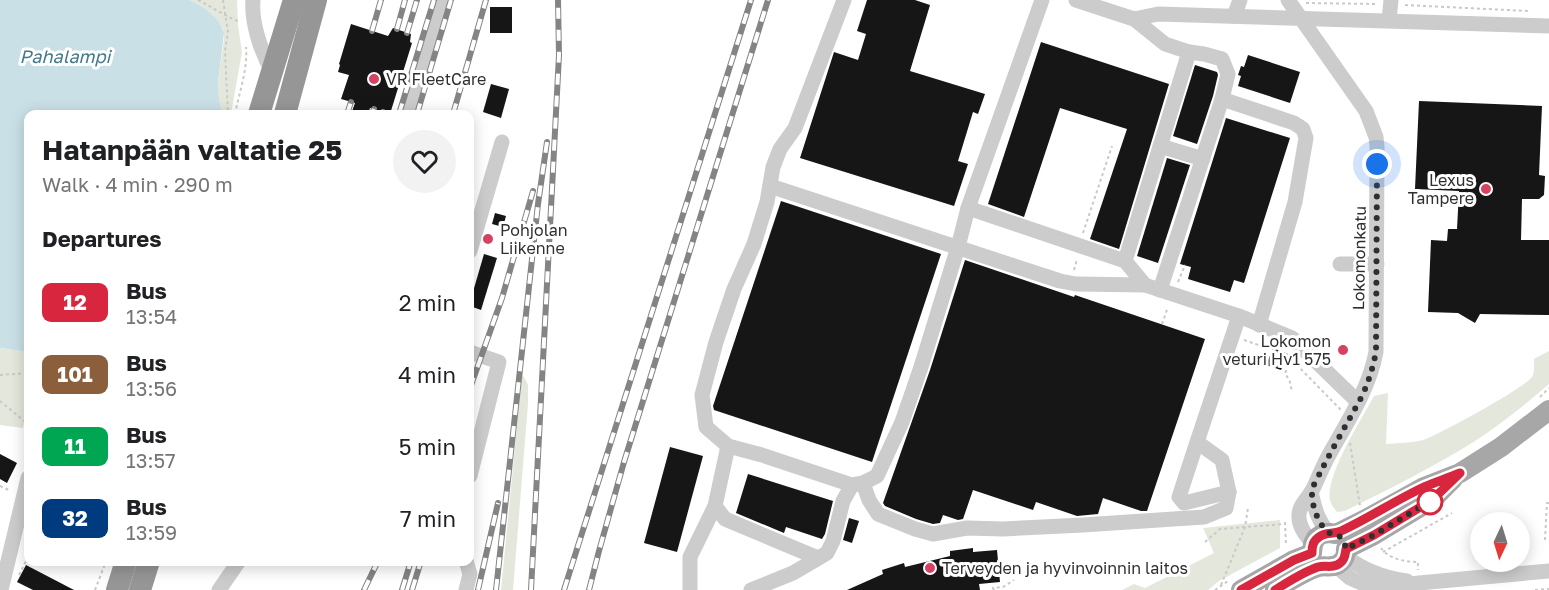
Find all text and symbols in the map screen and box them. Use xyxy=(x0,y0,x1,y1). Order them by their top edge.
water label: Pahalampi xyxy=(20,45,113,67)
place label: VR FleetCare xyxy=(386,69,486,89)
marker: VR FleetCare xyxy=(367,72,381,86)
button: heart xyxy=(393,130,456,193)
text: Hatanpään valtatie 25 xyxy=(42,133,342,166)
your location xyxy=(1362,149,1392,179)
place label: Lexus Tampere xyxy=(1408,170,1474,208)
text: Walk · 4 min · 290 m xyxy=(42,172,233,196)
marker: Lexus Tampere xyxy=(1479,182,1493,196)
street label: Lokomonkatu xyxy=(1348,206,1370,310)
place label: Pohjolan Liikenne xyxy=(500,220,568,258)
text: Departures xyxy=(42,225,161,252)
marker: Pohjolan Liikenne xyxy=(481,232,495,246)
text: Bus xyxy=(126,277,167,304)
text: 12 xyxy=(63,289,87,315)
text: 2 min xyxy=(399,289,456,316)
text: 13:54 xyxy=(126,304,177,328)
place label: Lokomon veturi Hv1 575 xyxy=(1223,331,1331,369)
marker: Lokomon veturi Hv1 575 xyxy=(1336,343,1350,357)
text: Bus xyxy=(126,349,167,376)
text: 101 xyxy=(57,361,93,387)
text: 4 min xyxy=(398,361,456,388)
text: 13:56 xyxy=(126,376,177,400)
text: Bus xyxy=(126,421,167,448)
text: 11 xyxy=(64,433,86,459)
text: 5 min xyxy=(399,433,456,460)
text: 13:57 xyxy=(126,448,176,472)
unlabelled marker xyxy=(1417,489,1443,515)
text: Bus xyxy=(126,493,167,520)
text: 32 xyxy=(62,505,88,531)
text: 7 min xyxy=(400,505,456,532)
north arrow xyxy=(1470,512,1530,572)
map controls xyxy=(1470,512,1530,572)
text: 13:59 xyxy=(126,520,177,544)
place label: Terveyden ja hyvinvoinnin laitos xyxy=(942,558,1188,578)
marker: Terveyden ja hyvinvoinnin laitos xyxy=(923,561,937,575)

